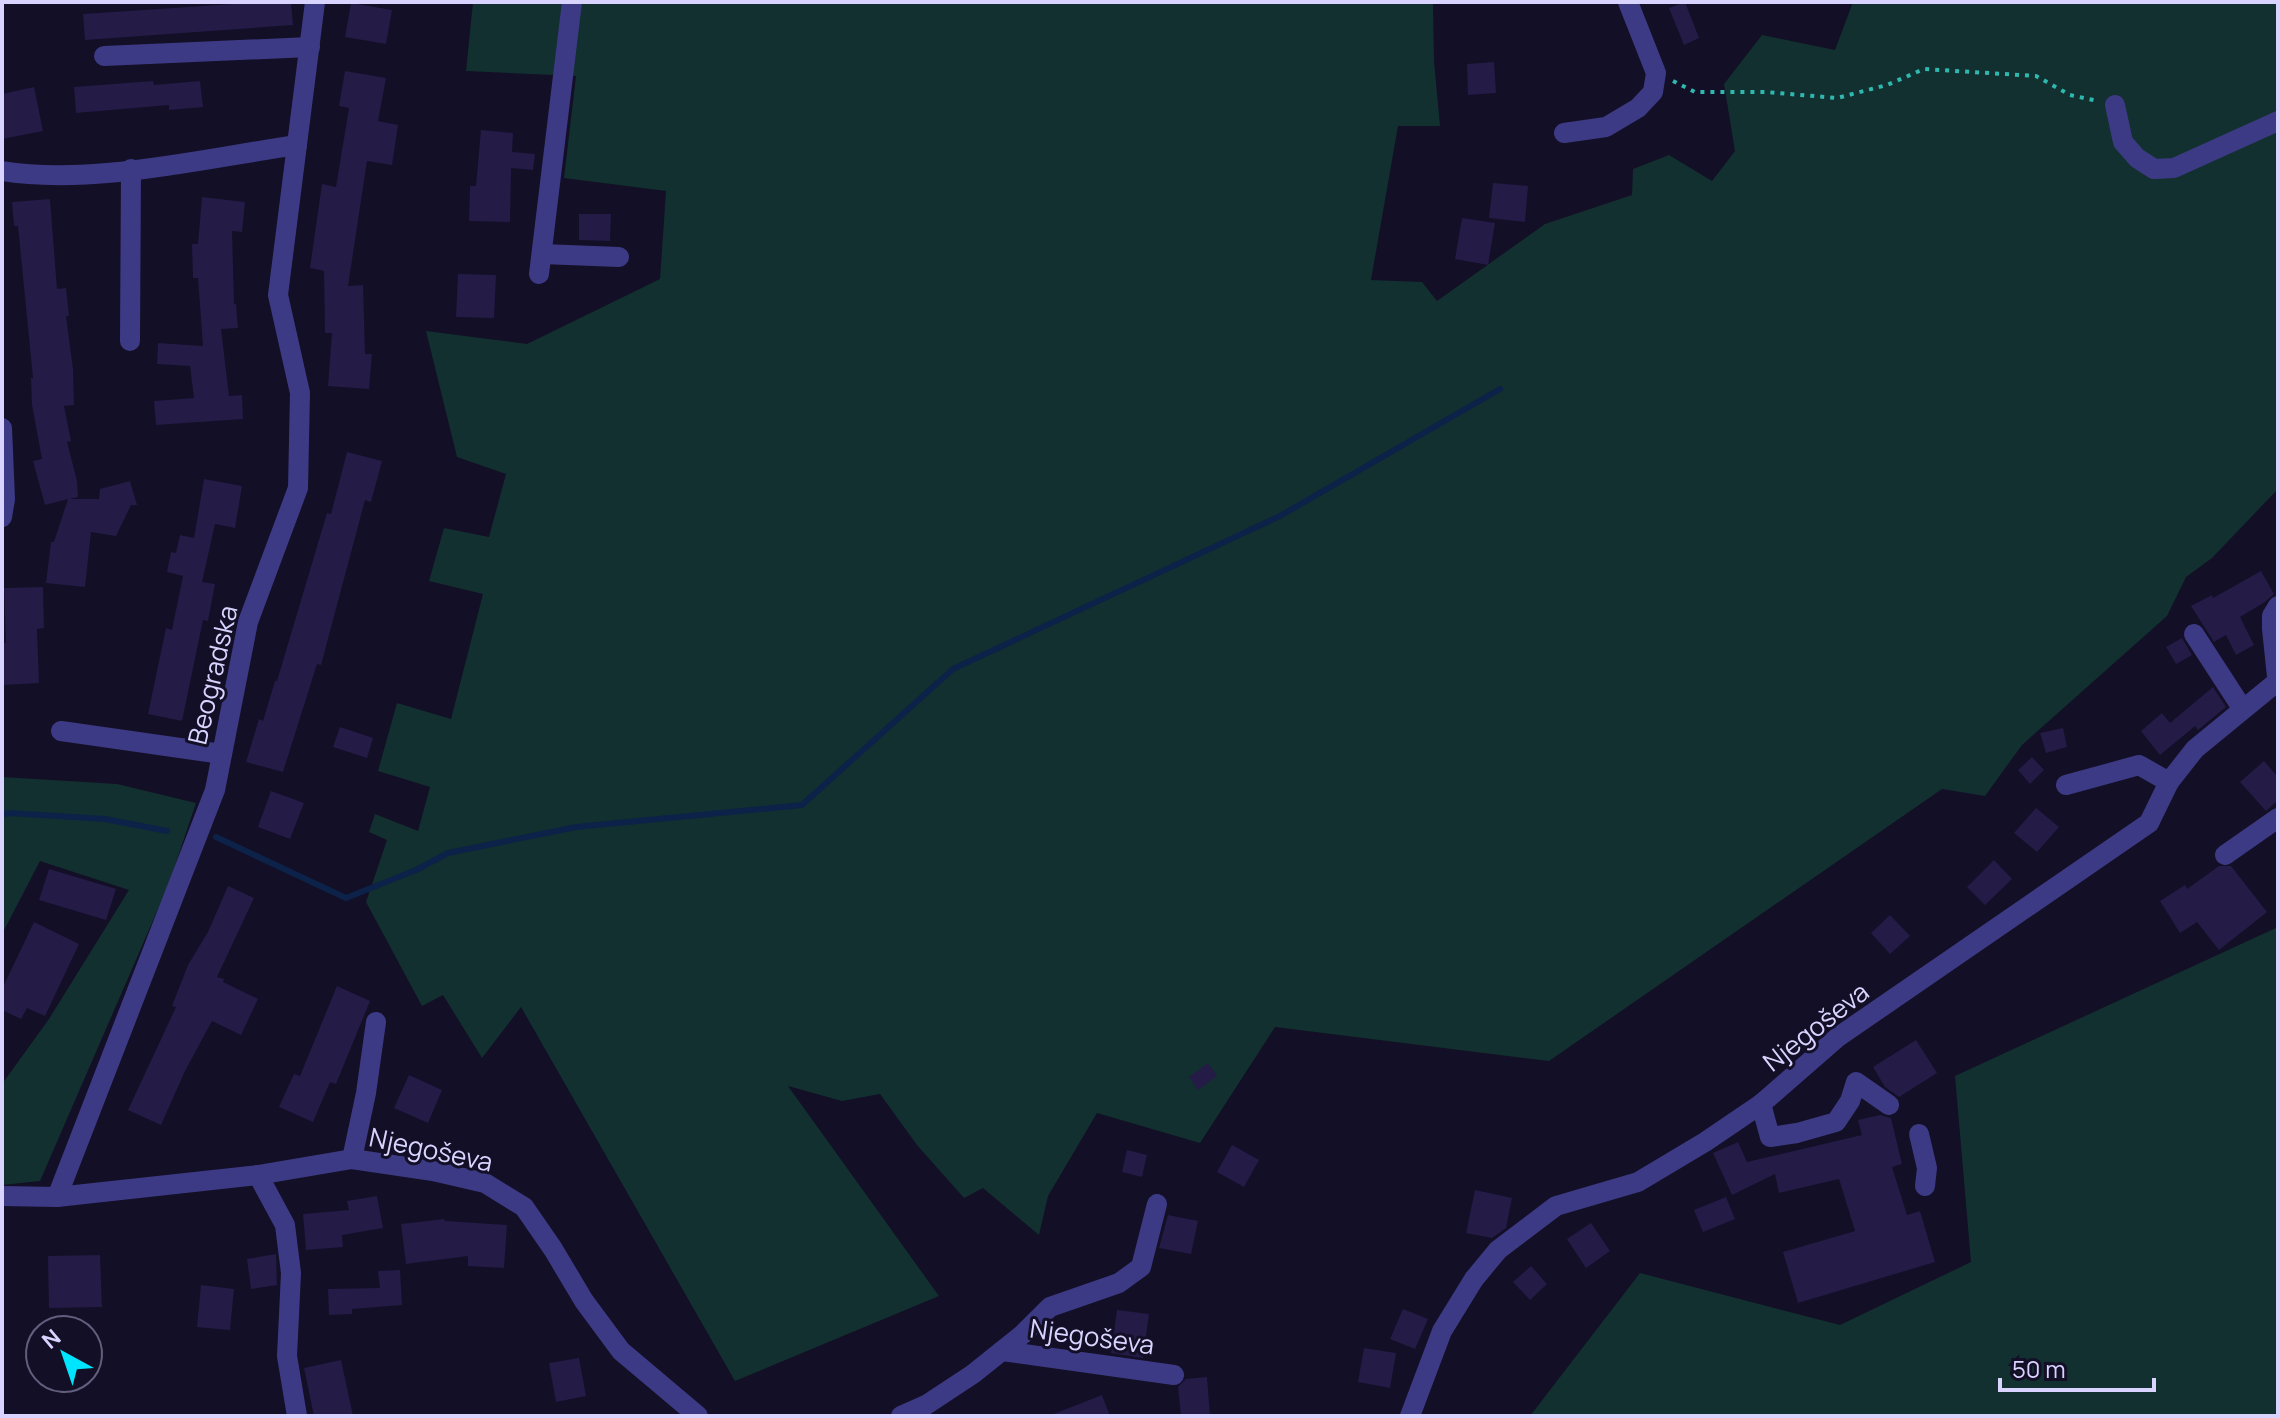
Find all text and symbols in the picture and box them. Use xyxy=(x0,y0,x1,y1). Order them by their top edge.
street label: Beogradska xyxy=(179,602,245,748)
street label: Njegoševa xyxy=(1755,973,1876,1079)
street label: Njegoševa xyxy=(366,1118,496,1180)
street label: Njegoševa xyxy=(1028,1309,1157,1363)
north arrow xyxy=(24,1314,104,1394)
text: N xyxy=(35,1322,67,1355)
scale bar xyxy=(2000,1342,2154,1392)
text: 50 m xyxy=(2012,1352,2066,1385)

